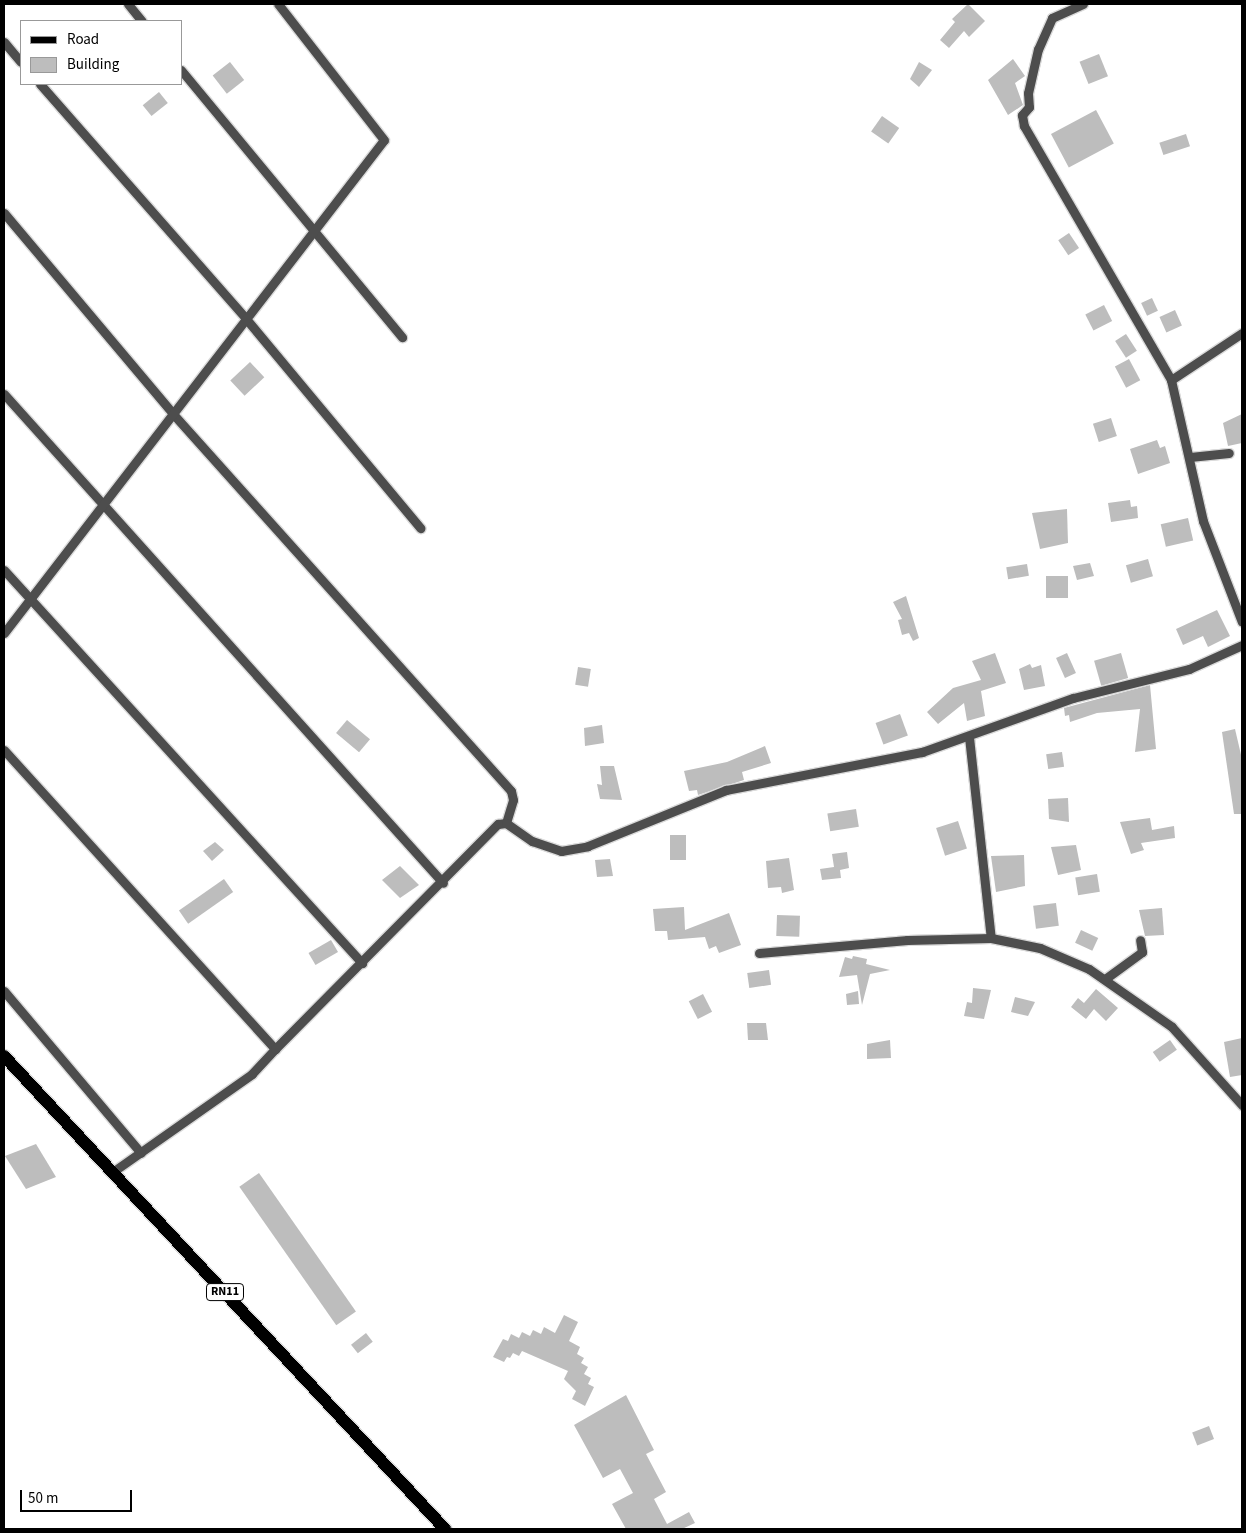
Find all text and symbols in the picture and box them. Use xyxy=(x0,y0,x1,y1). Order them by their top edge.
legend xyxy=(20,20,182,85)
text: Road xyxy=(67,29,99,50)
text: Building xyxy=(67,54,119,75)
road number: RN11 xyxy=(205,1282,245,1301)
scale bar xyxy=(22,1480,135,1512)
text: 50 m xyxy=(28,1488,58,1509)

